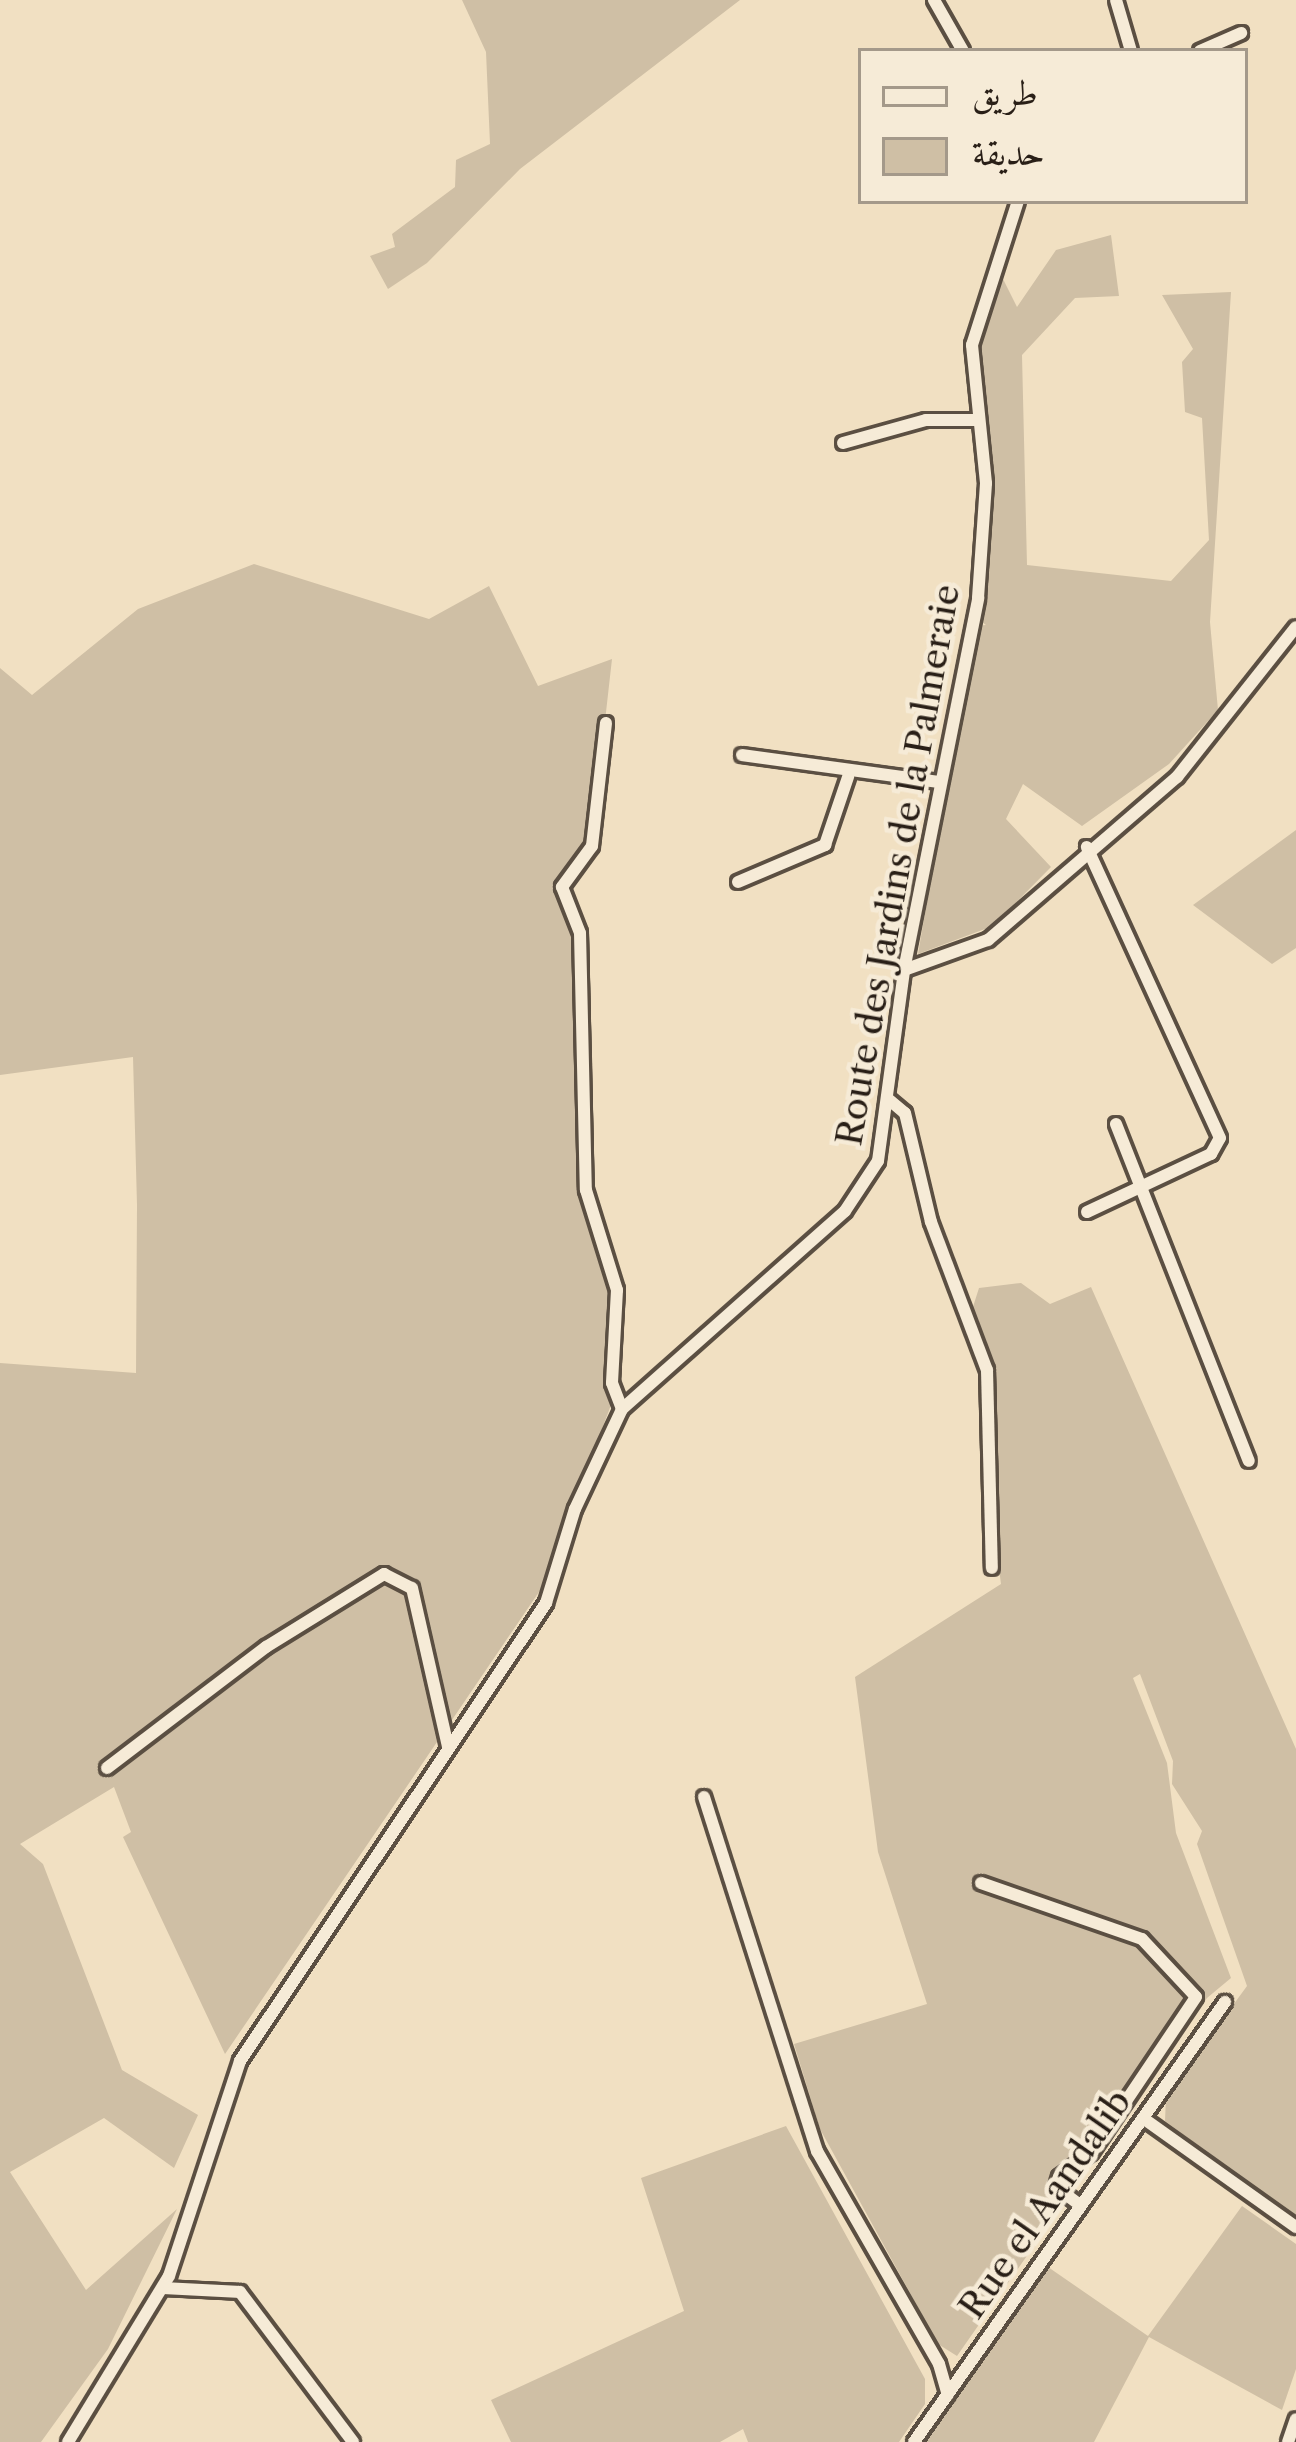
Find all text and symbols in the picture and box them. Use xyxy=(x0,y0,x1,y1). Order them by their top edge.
legend xyxy=(858,48,1248,204)
text: طريق xyxy=(972,70,1038,114)
text: حديقة xyxy=(972,130,1045,174)
street label: Route des Jardins de la Palmeraie xyxy=(827,581,969,1149)
street label: Rue el Aandalib xyxy=(950,2081,1140,2327)

